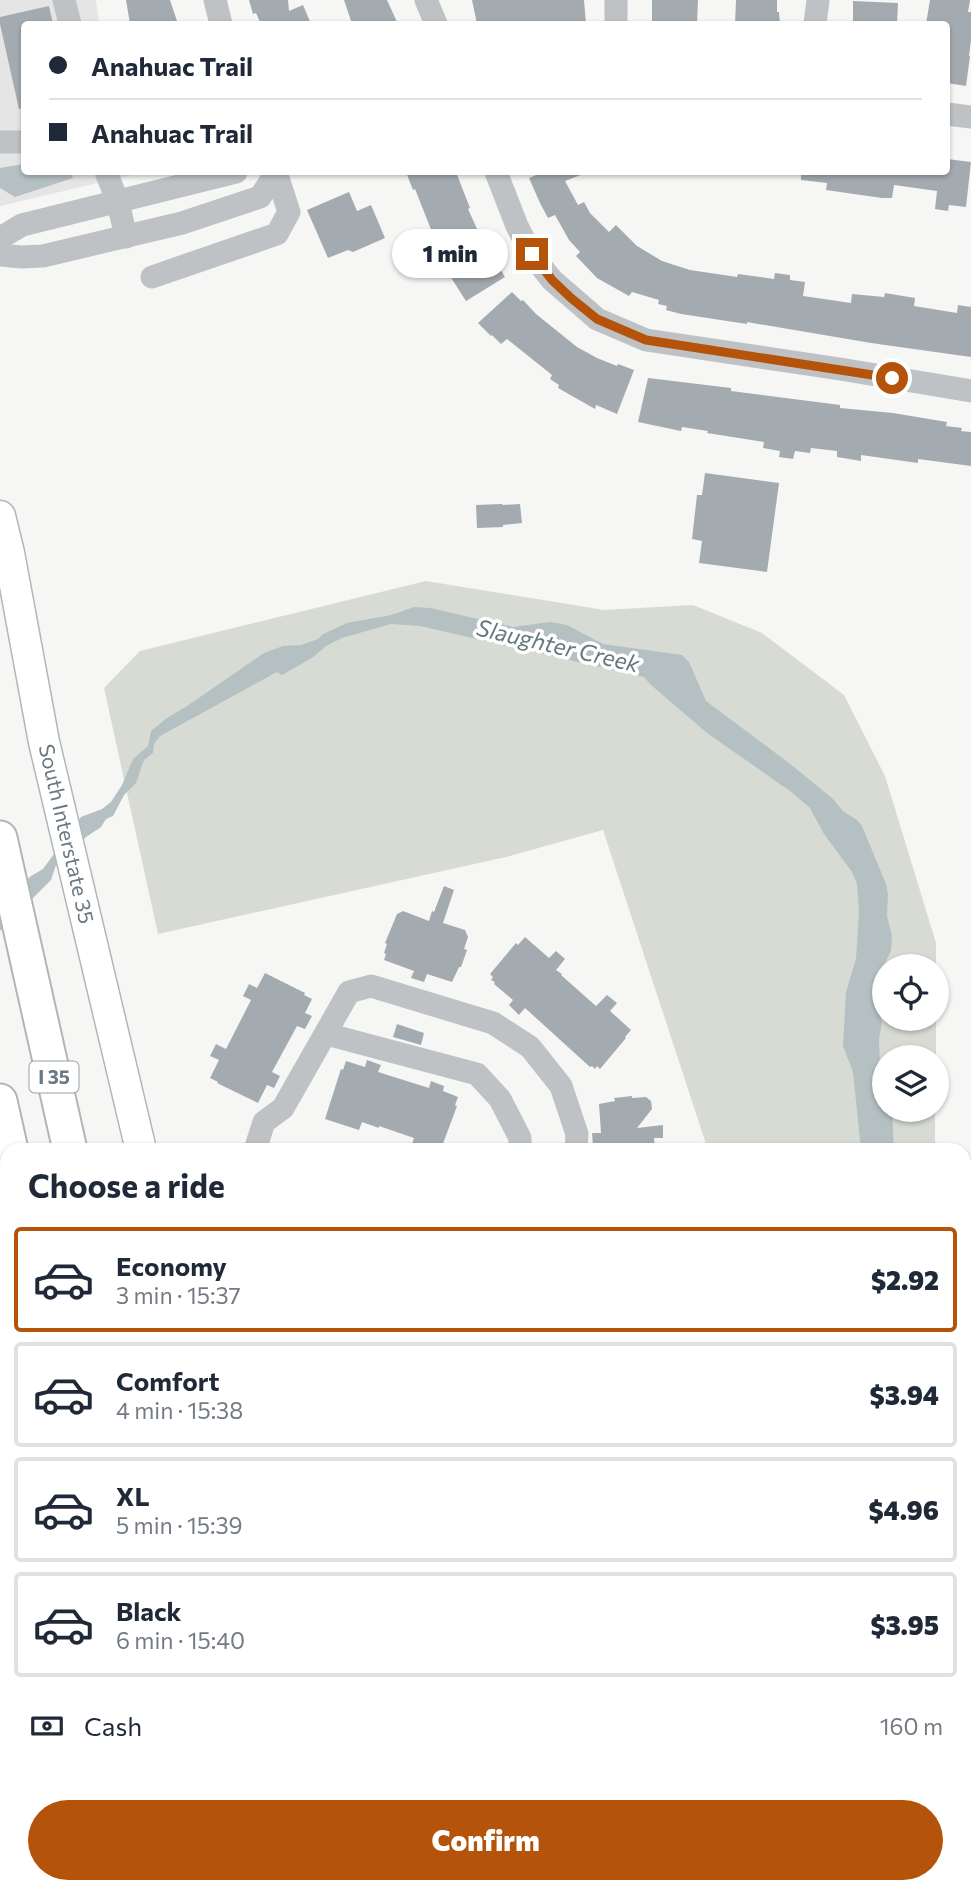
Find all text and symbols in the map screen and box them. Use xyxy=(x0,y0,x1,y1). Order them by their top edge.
text: Anahuac Trail xyxy=(91,50,253,81)
text: Anahuac Trail xyxy=(91,117,253,148)
callout: 1 min xyxy=(392,230,508,278)
route end xyxy=(516,238,548,270)
text: 1 min xyxy=(422,239,478,267)
route start xyxy=(876,362,908,394)
water label: Slaughter Creek xyxy=(474,613,643,677)
street label: South Interstate 35 xyxy=(35,741,100,926)
map controls xyxy=(872,954,949,1122)
button: locate xyxy=(872,954,949,1031)
button: layers xyxy=(872,1045,949,1122)
road number: I 35 xyxy=(30,1062,78,1092)
text: Choose a ride xyxy=(28,1165,225,1205)
icon: car xyxy=(32,1248,95,1311)
text: Economy xyxy=(116,1250,227,1281)
text: $2.92 xyxy=(871,1264,939,1295)
text: 3 min · 15:37 xyxy=(116,1281,241,1309)
icon: car xyxy=(32,1363,95,1426)
text: Comfort xyxy=(116,1365,219,1396)
text: $3.94 xyxy=(870,1379,939,1410)
text: 4 min · 15:38 xyxy=(116,1396,243,1424)
icon: car xyxy=(32,1478,95,1541)
text: XL xyxy=(116,1480,150,1511)
text: $4.96 xyxy=(868,1494,939,1525)
text: 5 min · 15:39 xyxy=(116,1511,243,1539)
icon: car xyxy=(32,1593,95,1656)
text: Black xyxy=(116,1595,182,1626)
text: $3.95 xyxy=(870,1609,939,1640)
text: 6 min · 15:40 xyxy=(116,1626,245,1654)
icon: cash xyxy=(28,1707,66,1745)
text: Cash xyxy=(84,1710,142,1741)
text: 160 m xyxy=(880,1712,943,1740)
button: Confirm xyxy=(28,1800,943,1880)

